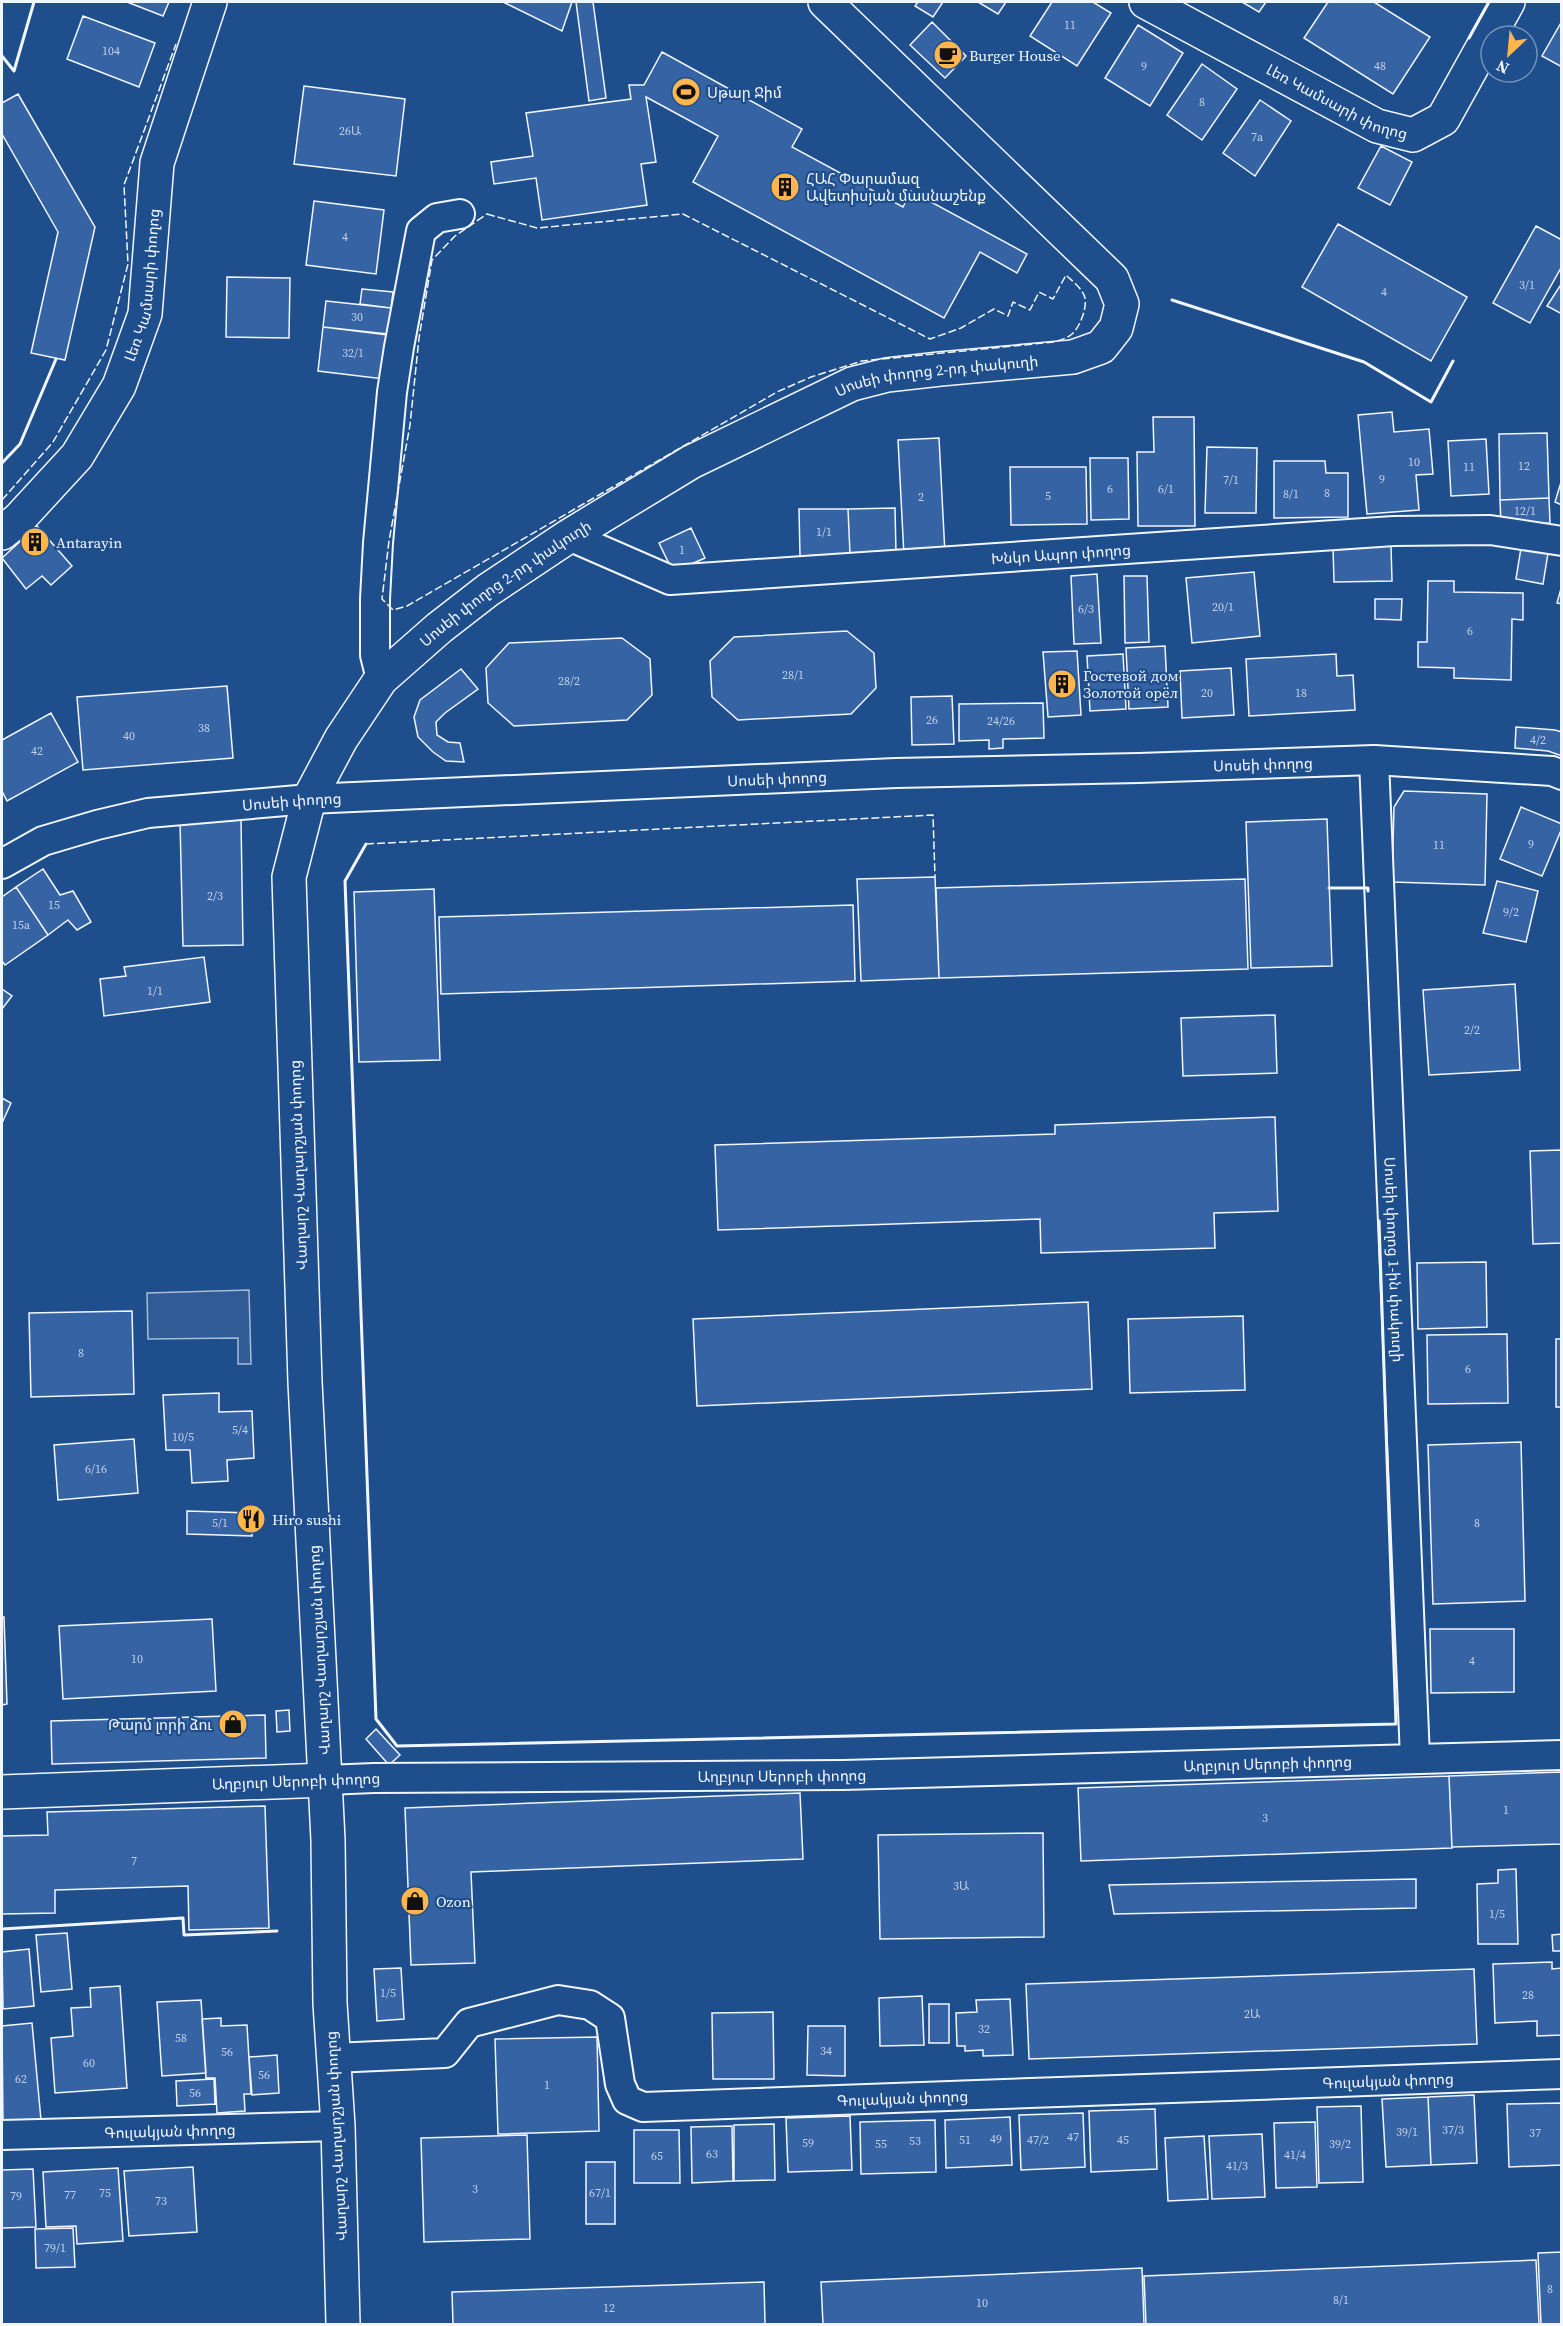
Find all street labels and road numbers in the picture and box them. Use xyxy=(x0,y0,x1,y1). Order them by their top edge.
street label: Լեռ Կամսարի փողոց xyxy=(1263,58,1410,144)
street label: Լեռ Կամսարի փողոց xyxy=(118,208,164,364)
street label: Սոսեի փողոց 2-րդ փակուղի xyxy=(831,350,1039,401)
street label: Սոսեի փողոց 2-րդ փակուղի xyxy=(415,515,595,651)
street label: Խնկո Ապոր փողոց xyxy=(990,538,1131,569)
street label: Սոսեի փողոց xyxy=(1213,752,1313,776)
street label: Սոսեի փողոց xyxy=(727,766,828,791)
street label: Սոսեի փողոց xyxy=(241,787,342,815)
street label: Վաղարշ Վաղարշյան փողոց xyxy=(284,1060,312,1270)
street label: Սոսեի փողոց 1-ին փակուղի xyxy=(1380,1156,1409,1363)
street label: Վաղարշ Վաղարշյան փողոց xyxy=(303,1544,335,1756)
street label: Աղբյուր Սերոբի փողոց xyxy=(1183,1750,1352,1776)
street label: Աղբյուր Սերոբի փողոց xyxy=(697,1764,867,1786)
street label: Աղբյուր Սերոբի փողոց xyxy=(211,1768,381,1794)
street label: Վաղարշ Վաղարշյան փողոց xyxy=(320,2030,352,2242)
street label: Գուլակյան փողոց xyxy=(1322,2067,1454,2093)
street label: Գուլակյան փողոց xyxy=(836,2085,969,2111)
street label: Գուլակյան փողոց xyxy=(104,2118,236,2143)

